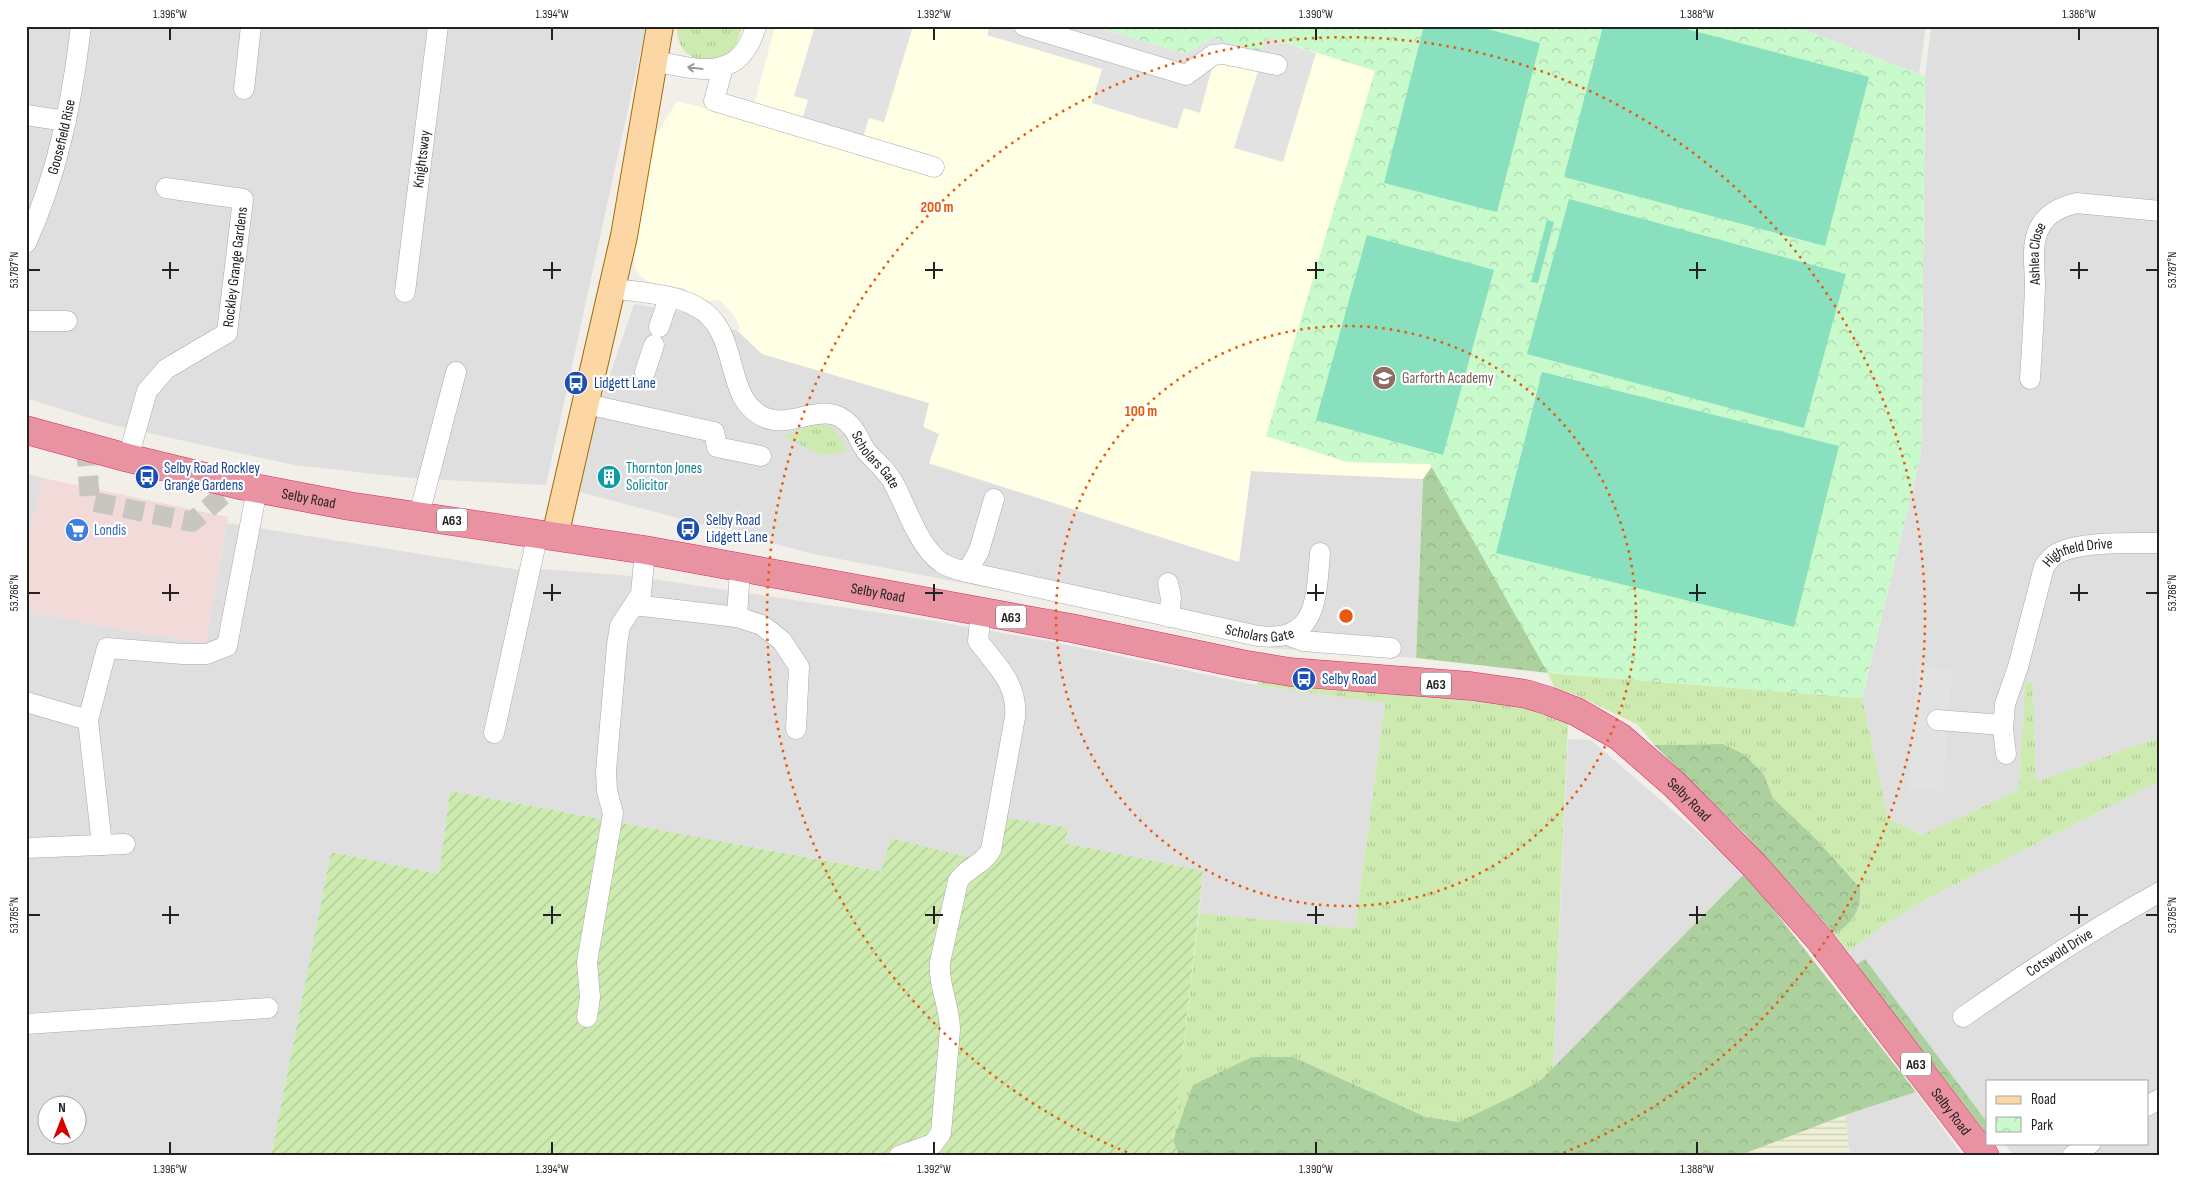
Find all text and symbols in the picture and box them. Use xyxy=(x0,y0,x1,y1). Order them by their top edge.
text: 1.396°W xyxy=(153,7,187,22)
text: 1.394°W xyxy=(535,7,569,22)
text: 1.392°W xyxy=(917,7,951,22)
text: 1.390°W xyxy=(1299,7,1333,22)
text: 1.388°W xyxy=(1680,7,1714,22)
text: 1.386°W xyxy=(2062,7,2096,22)
one-way arrow xyxy=(687,63,703,73)
street label: Goosefield Rise xyxy=(43,98,79,177)
street label: Knightsway xyxy=(408,129,435,189)
text: 200 m xyxy=(920,198,954,217)
street label: Rockley Grange Gardens xyxy=(218,206,251,328)
street label: Ashlea Close xyxy=(2024,218,2050,286)
text: 53.787°N xyxy=(7,252,22,288)
text: 53.787°N xyxy=(2165,252,2180,288)
school or university icon: Garforth Academy xyxy=(1371,365,1397,391)
place label: Garforth Academy xyxy=(1402,369,1494,388)
bus stop icon: Lidgett Lane xyxy=(563,370,589,396)
place label: Lidgett Lane xyxy=(594,374,656,393)
text: 100 m xyxy=(1125,402,1157,421)
street label: Scholars Gate xyxy=(847,428,904,492)
place label: Selby Road Rockley Grange Gardens xyxy=(164,459,260,495)
place label: Thornton Jones Solicitor xyxy=(626,459,702,495)
bus stop icon: Selby Road Rockley Grange Gardens xyxy=(134,464,160,490)
building icon: Thornton Jones Solicitor xyxy=(596,464,622,490)
street label: Selby Road xyxy=(280,484,337,513)
road number: A63 xyxy=(437,508,467,532)
place label: Selby Road Lidgett Lane xyxy=(706,511,768,547)
bus stop icon: Selby Road Lidgett Lane xyxy=(675,516,701,542)
supermarket icon: Londis xyxy=(64,517,90,543)
place label: Londis xyxy=(94,521,126,540)
street label: Highfield Drive xyxy=(2038,534,2113,571)
text: 53.786°N xyxy=(7,575,22,611)
text: 53.786°N xyxy=(2165,575,2180,611)
street label: Selby Road xyxy=(849,578,906,607)
road number: A63 xyxy=(996,606,1026,628)
centre of rings xyxy=(1337,607,1355,625)
street label: Scholars Gate xyxy=(1223,620,1297,646)
bus stop icon: Selby Road xyxy=(1291,666,1317,692)
place label: Selby Road xyxy=(1322,670,1377,689)
road number: A63 xyxy=(1421,672,1451,696)
street label: Selby Road xyxy=(1663,773,1715,826)
text: 53.785°N xyxy=(7,897,22,933)
text: 53.785°N xyxy=(2165,897,2180,933)
street label: Cotswold Drive xyxy=(2022,924,2096,981)
road number: A63 xyxy=(1901,1052,1931,1076)
legend xyxy=(1986,1080,2148,1144)
street label: Selby Road xyxy=(1927,1084,1975,1139)
text: Road xyxy=(2031,1090,2056,1109)
north arrow xyxy=(38,1094,88,1144)
text: N xyxy=(58,1099,66,1116)
text: Park xyxy=(2031,1116,2053,1135)
text: 1.396°W xyxy=(153,1162,187,1177)
text: 1.394°W xyxy=(535,1162,569,1177)
text: 1.392°W xyxy=(917,1162,951,1177)
text: 1.390°W xyxy=(1299,1162,1333,1177)
text: 1.388°W xyxy=(1680,1162,1714,1177)

